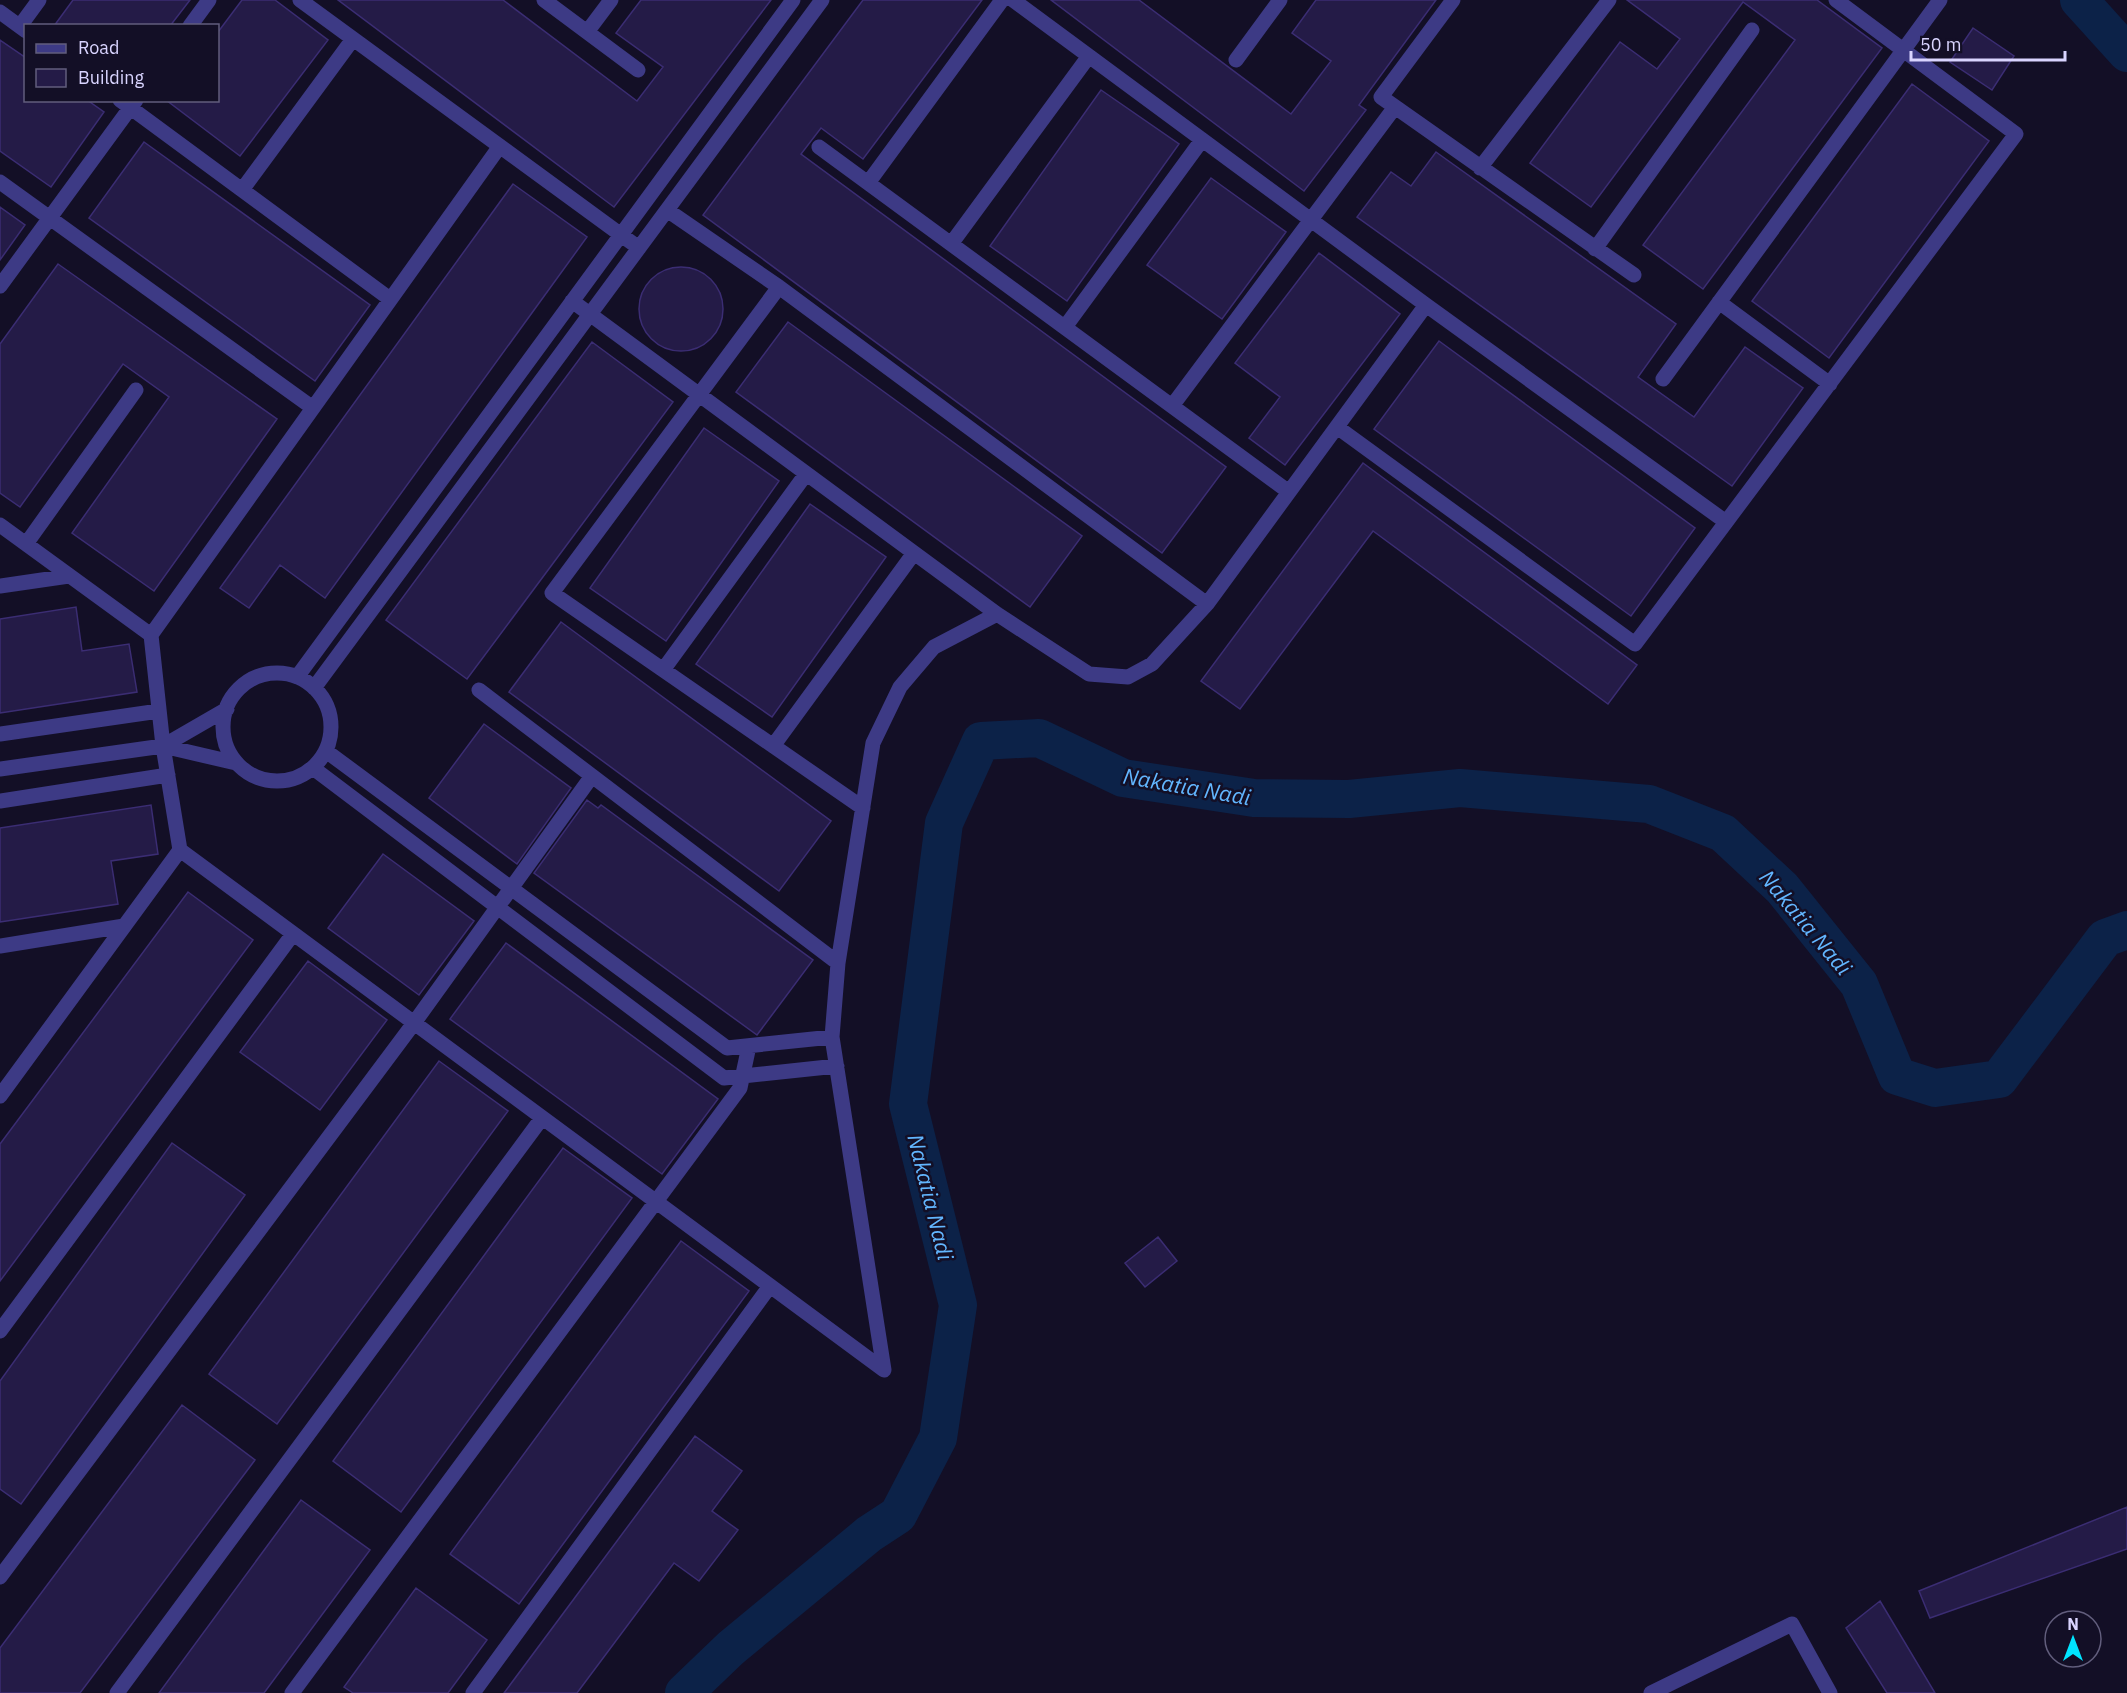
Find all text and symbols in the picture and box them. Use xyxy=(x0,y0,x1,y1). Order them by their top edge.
legend xyxy=(24,24,219,102)
scale bar xyxy=(1911,24,2066,62)
text: 50 m xyxy=(1920,33,1962,56)
text: Road xyxy=(78,36,119,59)
text: Building xyxy=(78,66,145,89)
water label: Nakatia Nadi xyxy=(1121,761,1253,812)
water label: Nakatia Nadi xyxy=(1753,863,1859,981)
water label: Nakatia Nadi xyxy=(901,1131,961,1263)
north arrow xyxy=(2043,1609,2103,1669)
text: N xyxy=(2067,1614,2079,1634)

